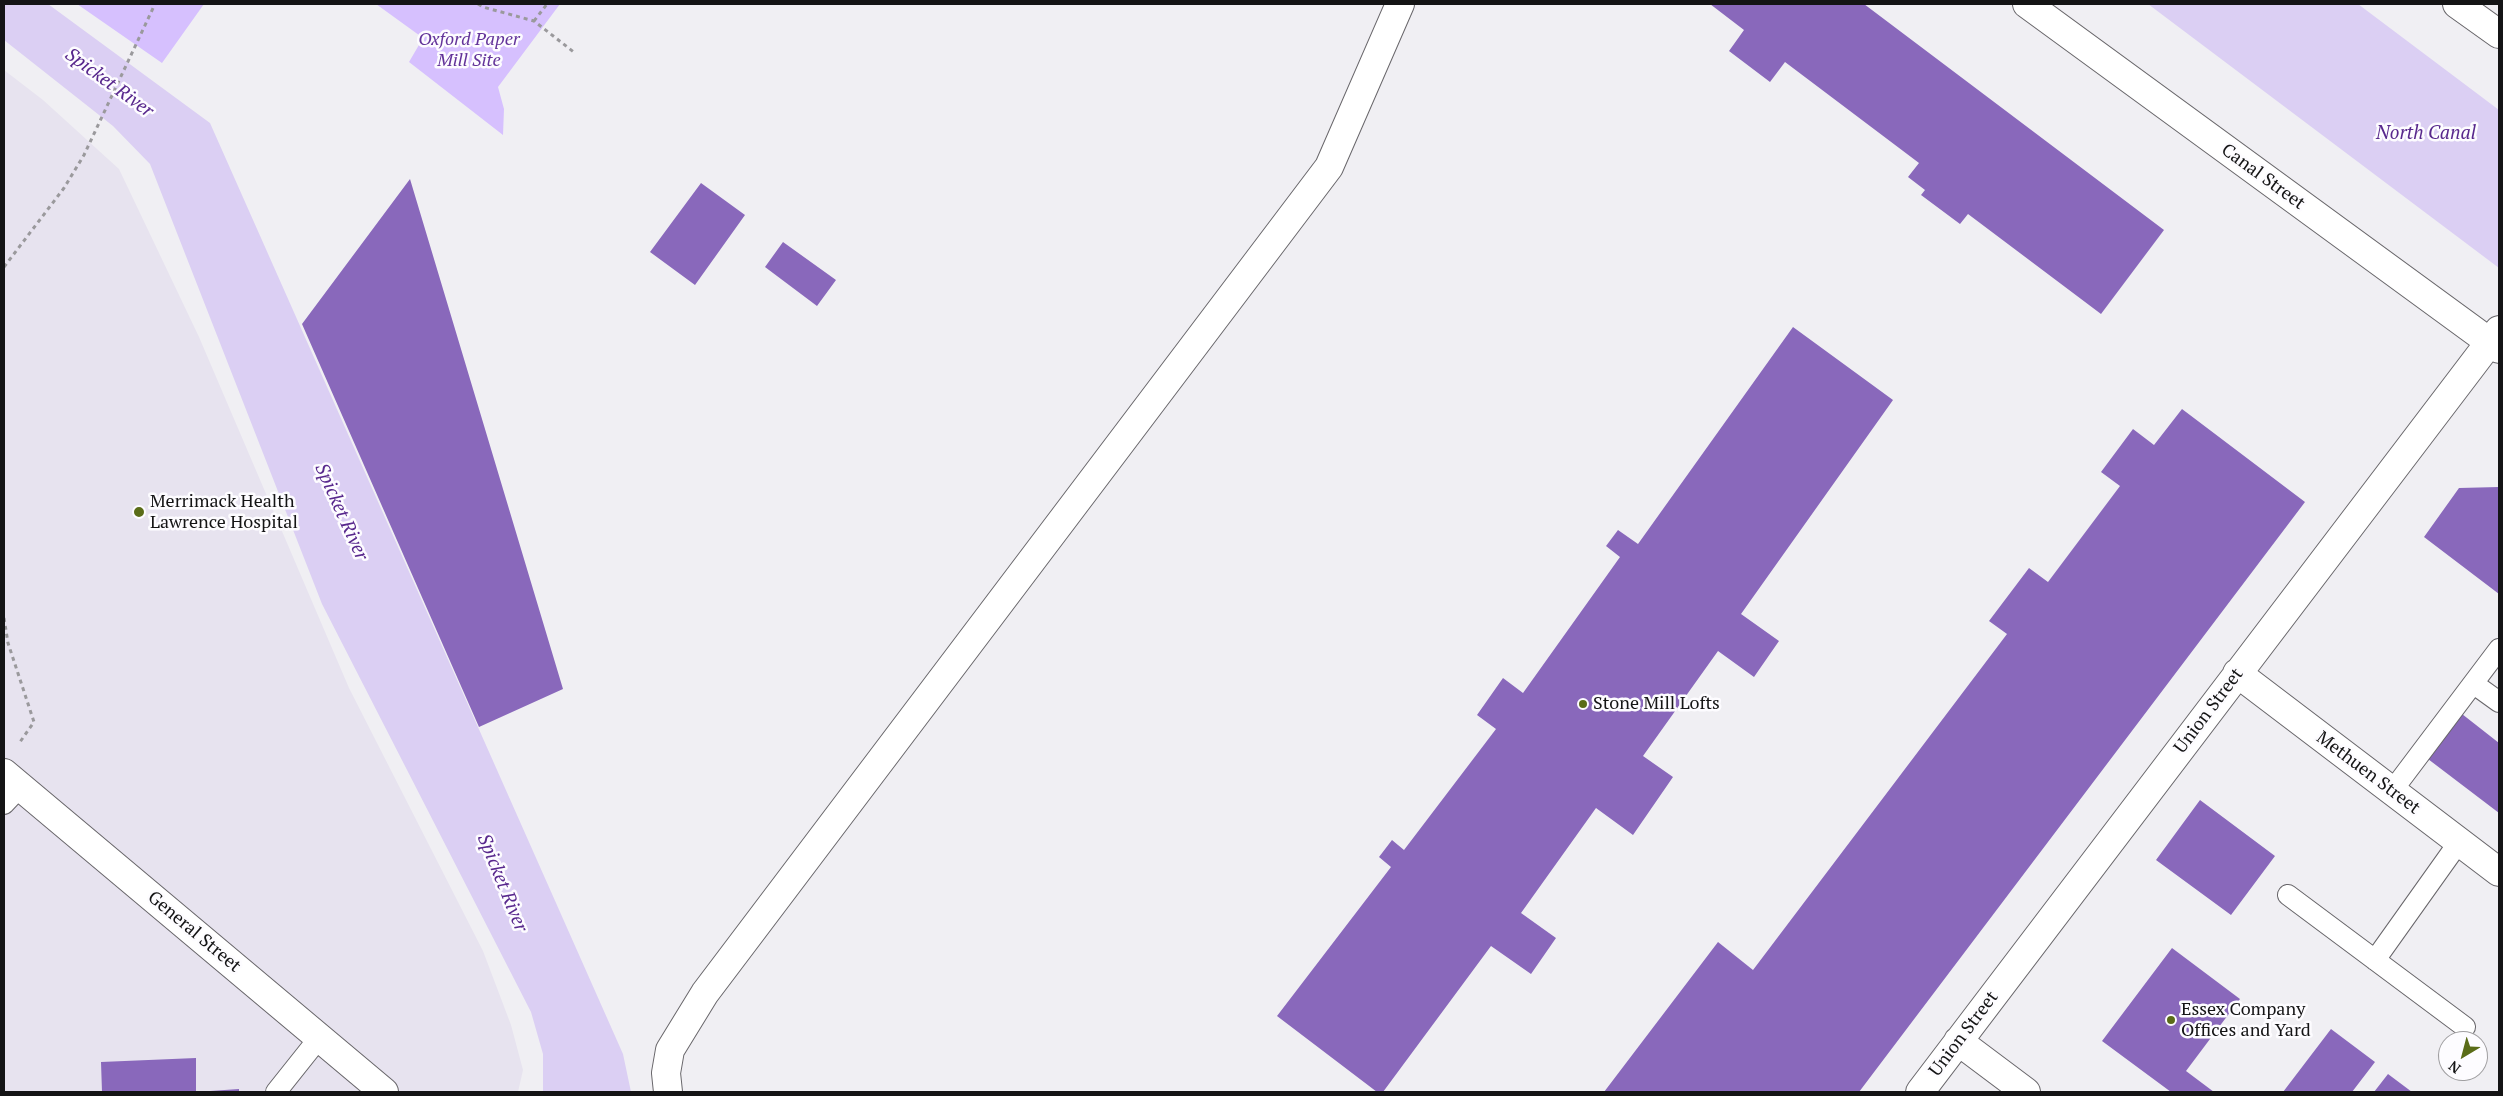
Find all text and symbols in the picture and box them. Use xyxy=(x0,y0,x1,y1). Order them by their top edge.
park label: Oxford Paper Mill Site xyxy=(418,29,520,72)
water label: Spicket River xyxy=(60,43,158,123)
water label: North Canal xyxy=(2376,123,2476,145)
street label: Canal Street xyxy=(2217,139,2309,215)
water label: Spicket River xyxy=(310,460,372,564)
place label: Merrimack Health Lawrence Hospital xyxy=(150,491,298,534)
marker: Merrimack Health Lawrence Hospital xyxy=(132,505,146,519)
street label: Union Street xyxy=(2170,664,2248,758)
place label: Stone Mill Lofts xyxy=(1593,693,1720,715)
marker: Stone Mill Lofts xyxy=(1577,698,1589,710)
street label: Methuen Street xyxy=(2312,727,2424,819)
water label: Spicket River xyxy=(472,831,532,935)
street label: General Street xyxy=(143,887,245,977)
street label: Union Street xyxy=(1925,987,2003,1081)
place label: Essex Company Offices and Yard xyxy=(2181,999,2311,1042)
marker: Essex Company Offices and Yard xyxy=(2165,1014,2177,1026)
north arrow xyxy=(2438,1031,2488,1081)
text: N xyxy=(2444,1057,2464,1078)

